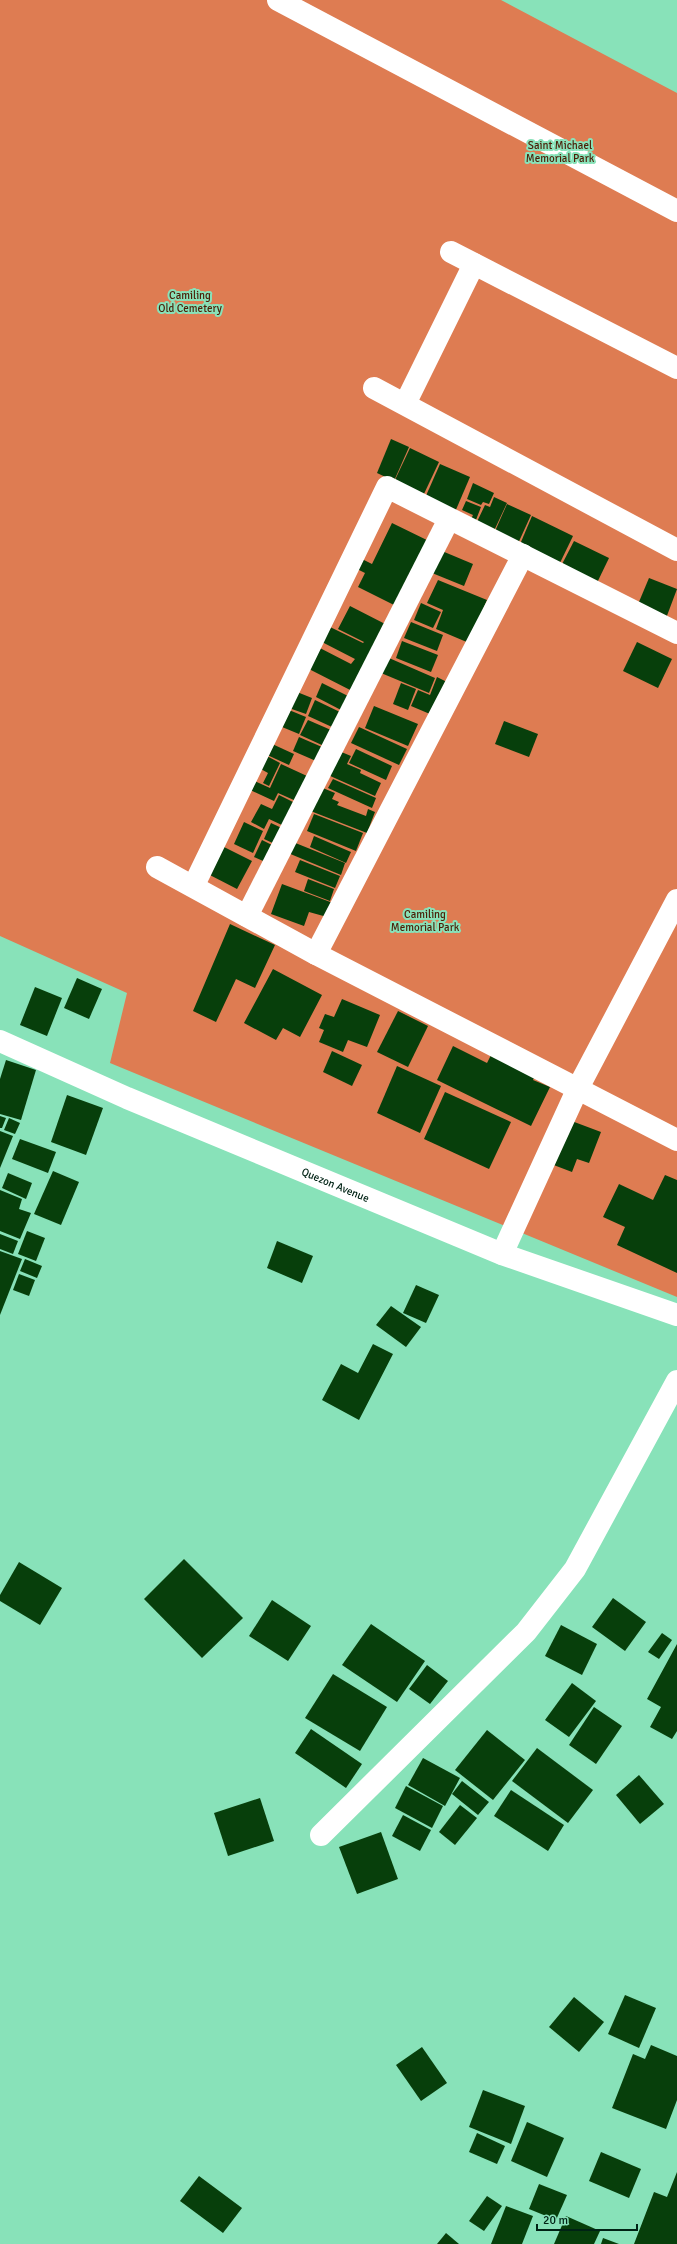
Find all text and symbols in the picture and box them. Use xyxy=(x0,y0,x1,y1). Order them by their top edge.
park label: Saint Michael Memorial Park xyxy=(526,139,595,165)
park label: Camiling Old Cemetery xyxy=(158,289,223,315)
park label: Camiling Memorial Park xyxy=(391,908,460,934)
street label: Quezon Avenue xyxy=(300,1165,371,1205)
scale bar xyxy=(537,2206,637,2232)
text: 20 m xyxy=(543,2213,568,2228)

